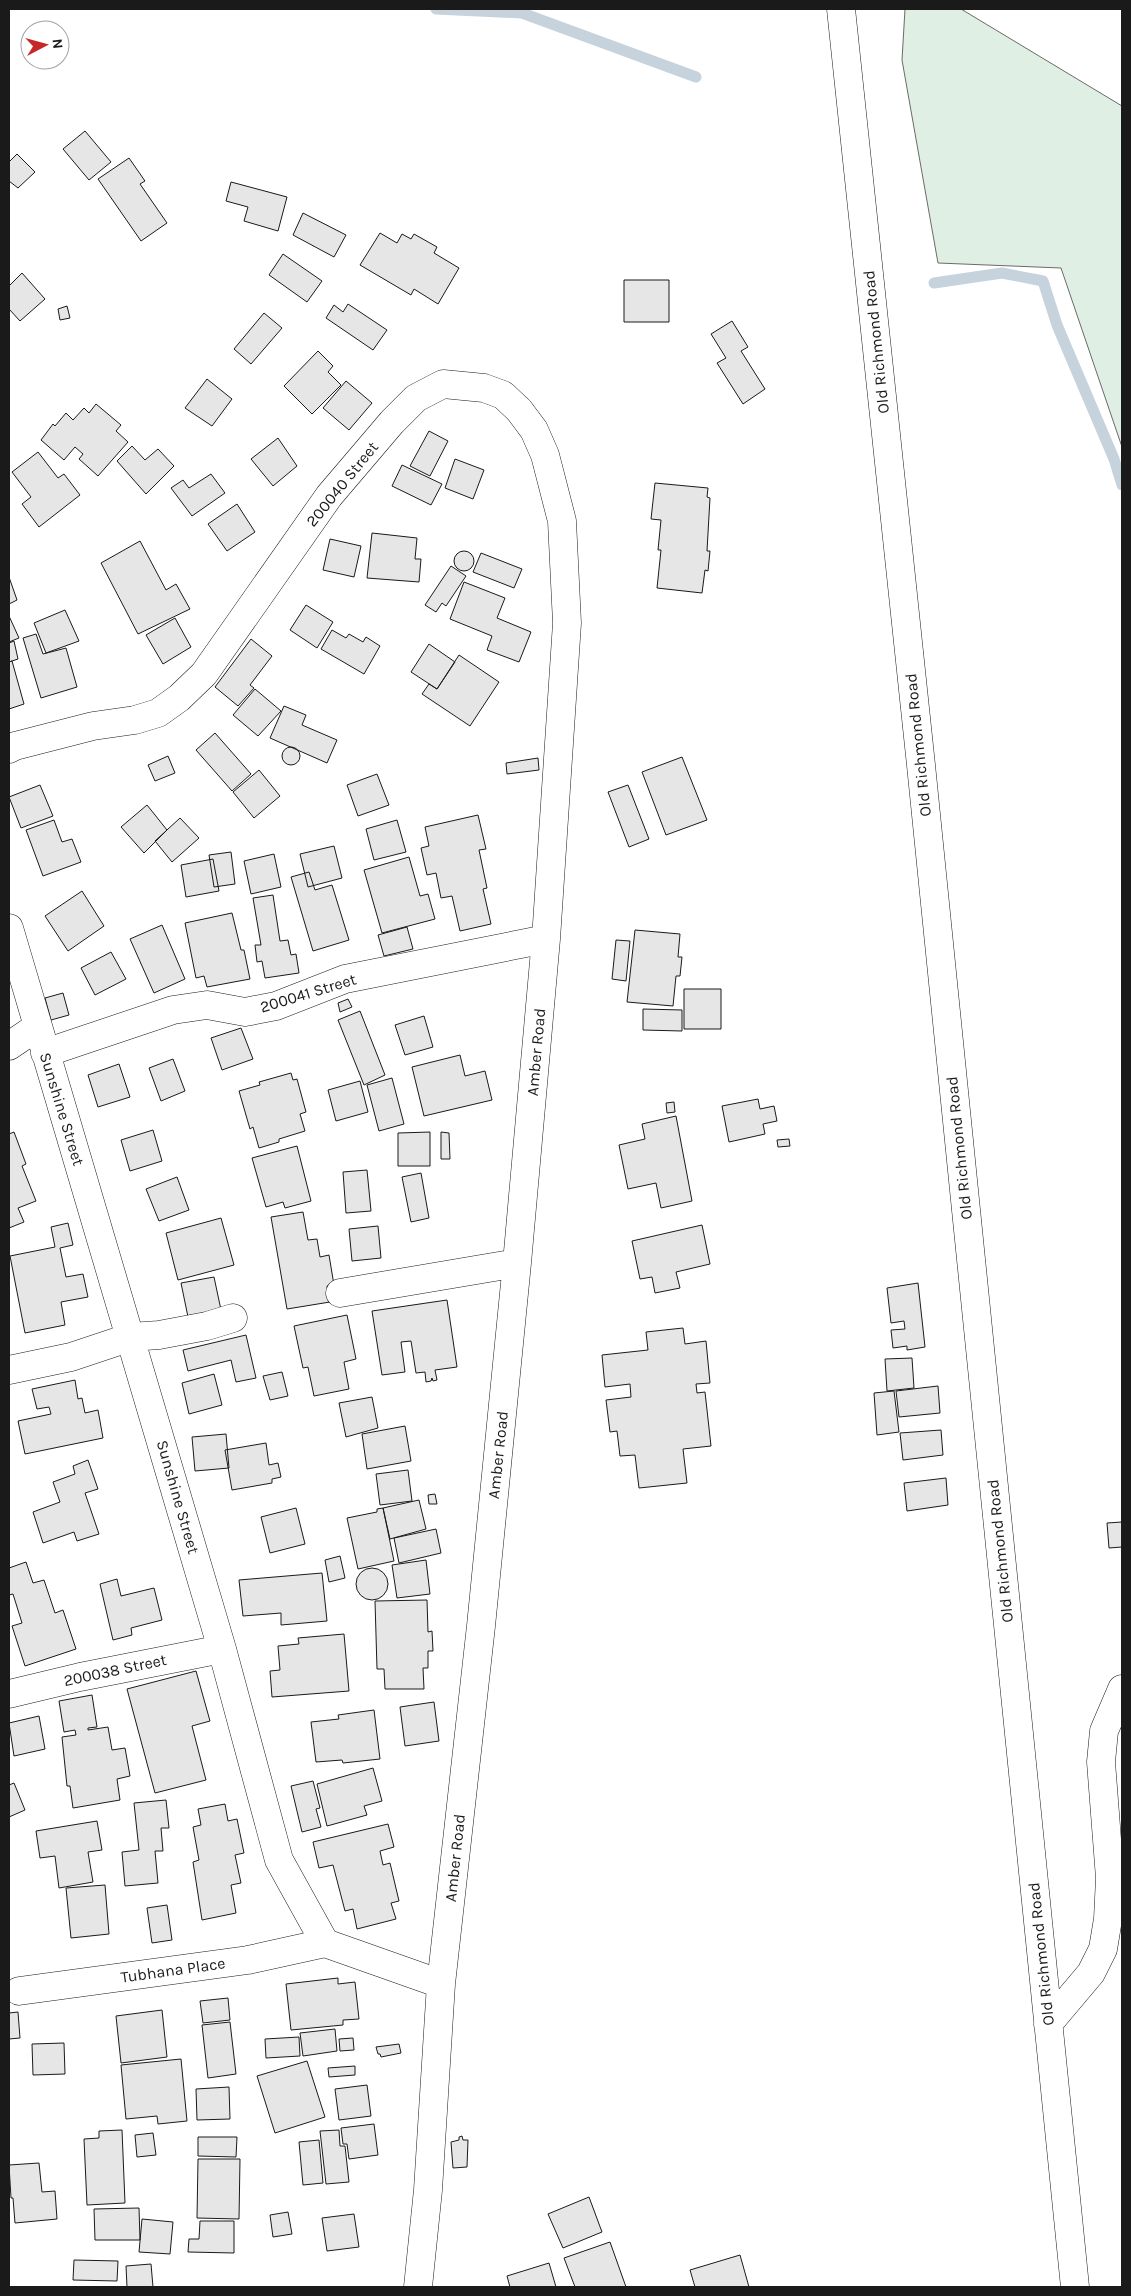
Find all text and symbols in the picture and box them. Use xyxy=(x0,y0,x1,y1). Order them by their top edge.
north arrow xyxy=(20,20,70,70)
text: N xyxy=(48,38,66,50)
street label: Old Richmond Road xyxy=(859,269,893,415)
street label: 200040 Street xyxy=(302,438,382,530)
street label: Old Richmond Road xyxy=(901,672,935,818)
street label: 200041 Street xyxy=(258,969,358,1017)
street label: Amber Road xyxy=(523,1007,549,1097)
street label: Sunshine Street xyxy=(36,1050,88,1168)
street label: Old Richmond Road xyxy=(942,1075,976,1221)
street label: Amber Road xyxy=(484,1410,512,1500)
street label: Sunshine Street xyxy=(153,1438,203,1556)
street label: Old Richmond Road xyxy=(983,1478,1017,1624)
street label: 200038 Street xyxy=(62,1650,168,1690)
street label: Amber Road xyxy=(441,1813,469,1903)
street label: Old Richmond Road xyxy=(1024,1881,1058,2027)
street label: Tubhana Place xyxy=(119,1953,227,1987)

